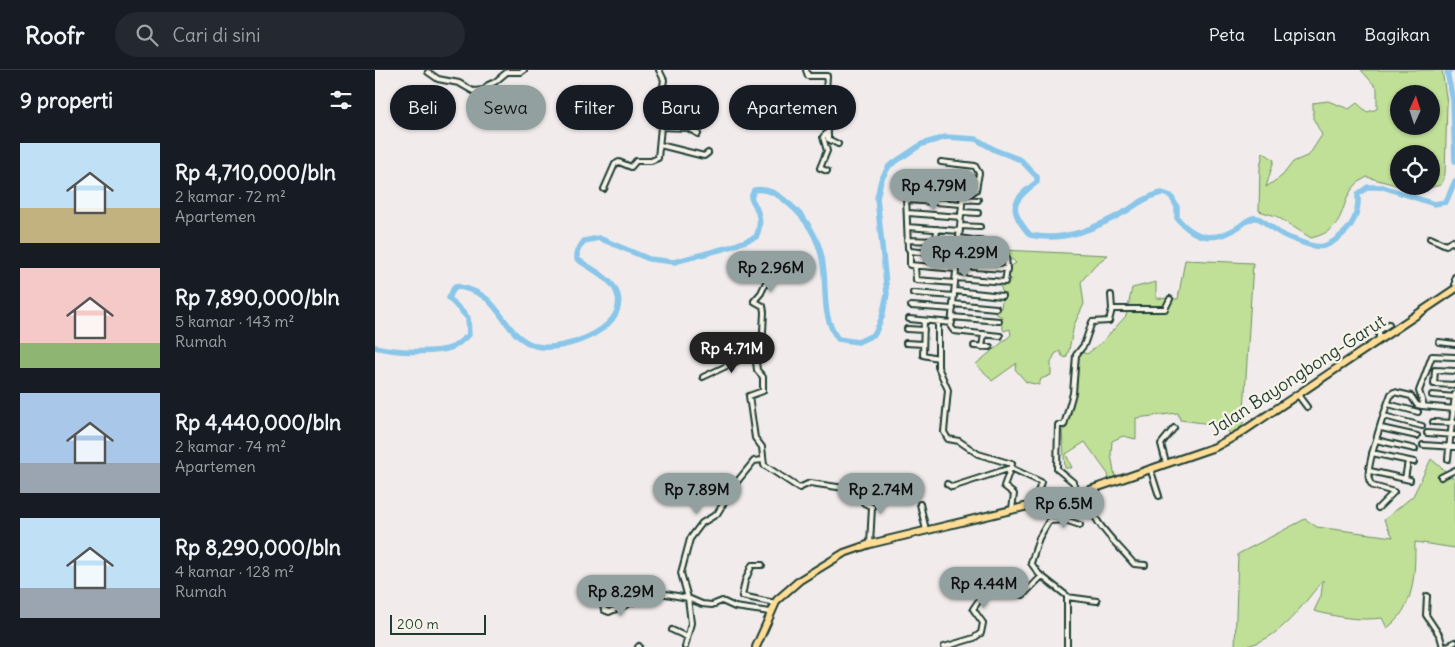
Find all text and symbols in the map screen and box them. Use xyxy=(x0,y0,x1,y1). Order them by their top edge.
search box xyxy=(115,12,465,57)
text: Roofr xyxy=(25,20,85,50)
icon: search xyxy=(133,21,161,49)
text: Cari di sini xyxy=(173,23,260,47)
text: Peta xyxy=(1209,23,1245,46)
text: Lapisan xyxy=(1273,23,1336,46)
text: Bagikan xyxy=(1364,23,1430,46)
chip: Beli xyxy=(390,85,456,130)
chip: Sewa xyxy=(466,85,546,130)
chip: Filter xyxy=(556,85,633,130)
chip: Baru xyxy=(643,85,719,130)
chip: Apartemen xyxy=(729,85,856,130)
north arrow xyxy=(1390,85,1440,135)
map controls xyxy=(1390,85,1440,195)
icon: filters xyxy=(327,86,355,114)
text: 9 properti xyxy=(20,87,113,114)
button: locate xyxy=(1390,145,1440,195)
text: Rp 4,710,000/bln xyxy=(175,159,336,186)
icon: home xyxy=(60,163,120,223)
pin: Rp 4.79M xyxy=(882,168,986,211)
text: Rp 4.79M xyxy=(901,175,967,195)
text: 2 kamar · 72 m² xyxy=(175,186,286,206)
text: Apartemen xyxy=(175,206,256,226)
pin: Rp 4.29M xyxy=(913,236,1017,278)
text: Rp 4.29M xyxy=(932,242,998,262)
pin: Rp 2.96M xyxy=(719,250,823,293)
text: Rp 2.96M xyxy=(738,257,804,277)
text: Rp 7,890,000/bln xyxy=(175,284,340,311)
icon: home xyxy=(60,288,120,348)
street label: Jalan Bayongbong-Garut xyxy=(1204,309,1390,441)
text: 5 kamar · 143 m² xyxy=(175,311,295,331)
text: Rumah xyxy=(175,331,227,351)
pin: Rp 4.71M xyxy=(680,332,784,374)
text: Rp 4.71M xyxy=(701,338,763,358)
text: Rp 4,440,000/bln xyxy=(175,409,341,436)
icon: home xyxy=(60,413,120,473)
text: 2 kamar · 74 m² xyxy=(175,436,286,456)
text: Apartemen xyxy=(175,456,256,476)
pin: Rp 7.89M xyxy=(645,472,749,515)
pin: Rp 2.74M xyxy=(829,472,933,515)
text: Rp 7.89M xyxy=(664,479,730,499)
text: Rp 2.74M xyxy=(849,479,913,499)
pin: Rp 6.5M xyxy=(1018,486,1110,529)
text: Rp 6.5M xyxy=(1035,493,1093,513)
text: Rp 8,290,000/bln xyxy=(175,534,341,561)
icon: home xyxy=(60,538,120,598)
text: 4 kamar · 128 m² xyxy=(175,561,294,581)
pin: Rp 4.44M xyxy=(932,566,1036,609)
text: Rp 4.44M xyxy=(951,573,1017,593)
pin: Rp 8.29M xyxy=(569,574,673,617)
text: Rumah xyxy=(175,581,227,601)
text: Rp 8.29M xyxy=(588,581,654,601)
scale bar xyxy=(390,612,486,635)
text: 200 m xyxy=(397,615,439,633)

